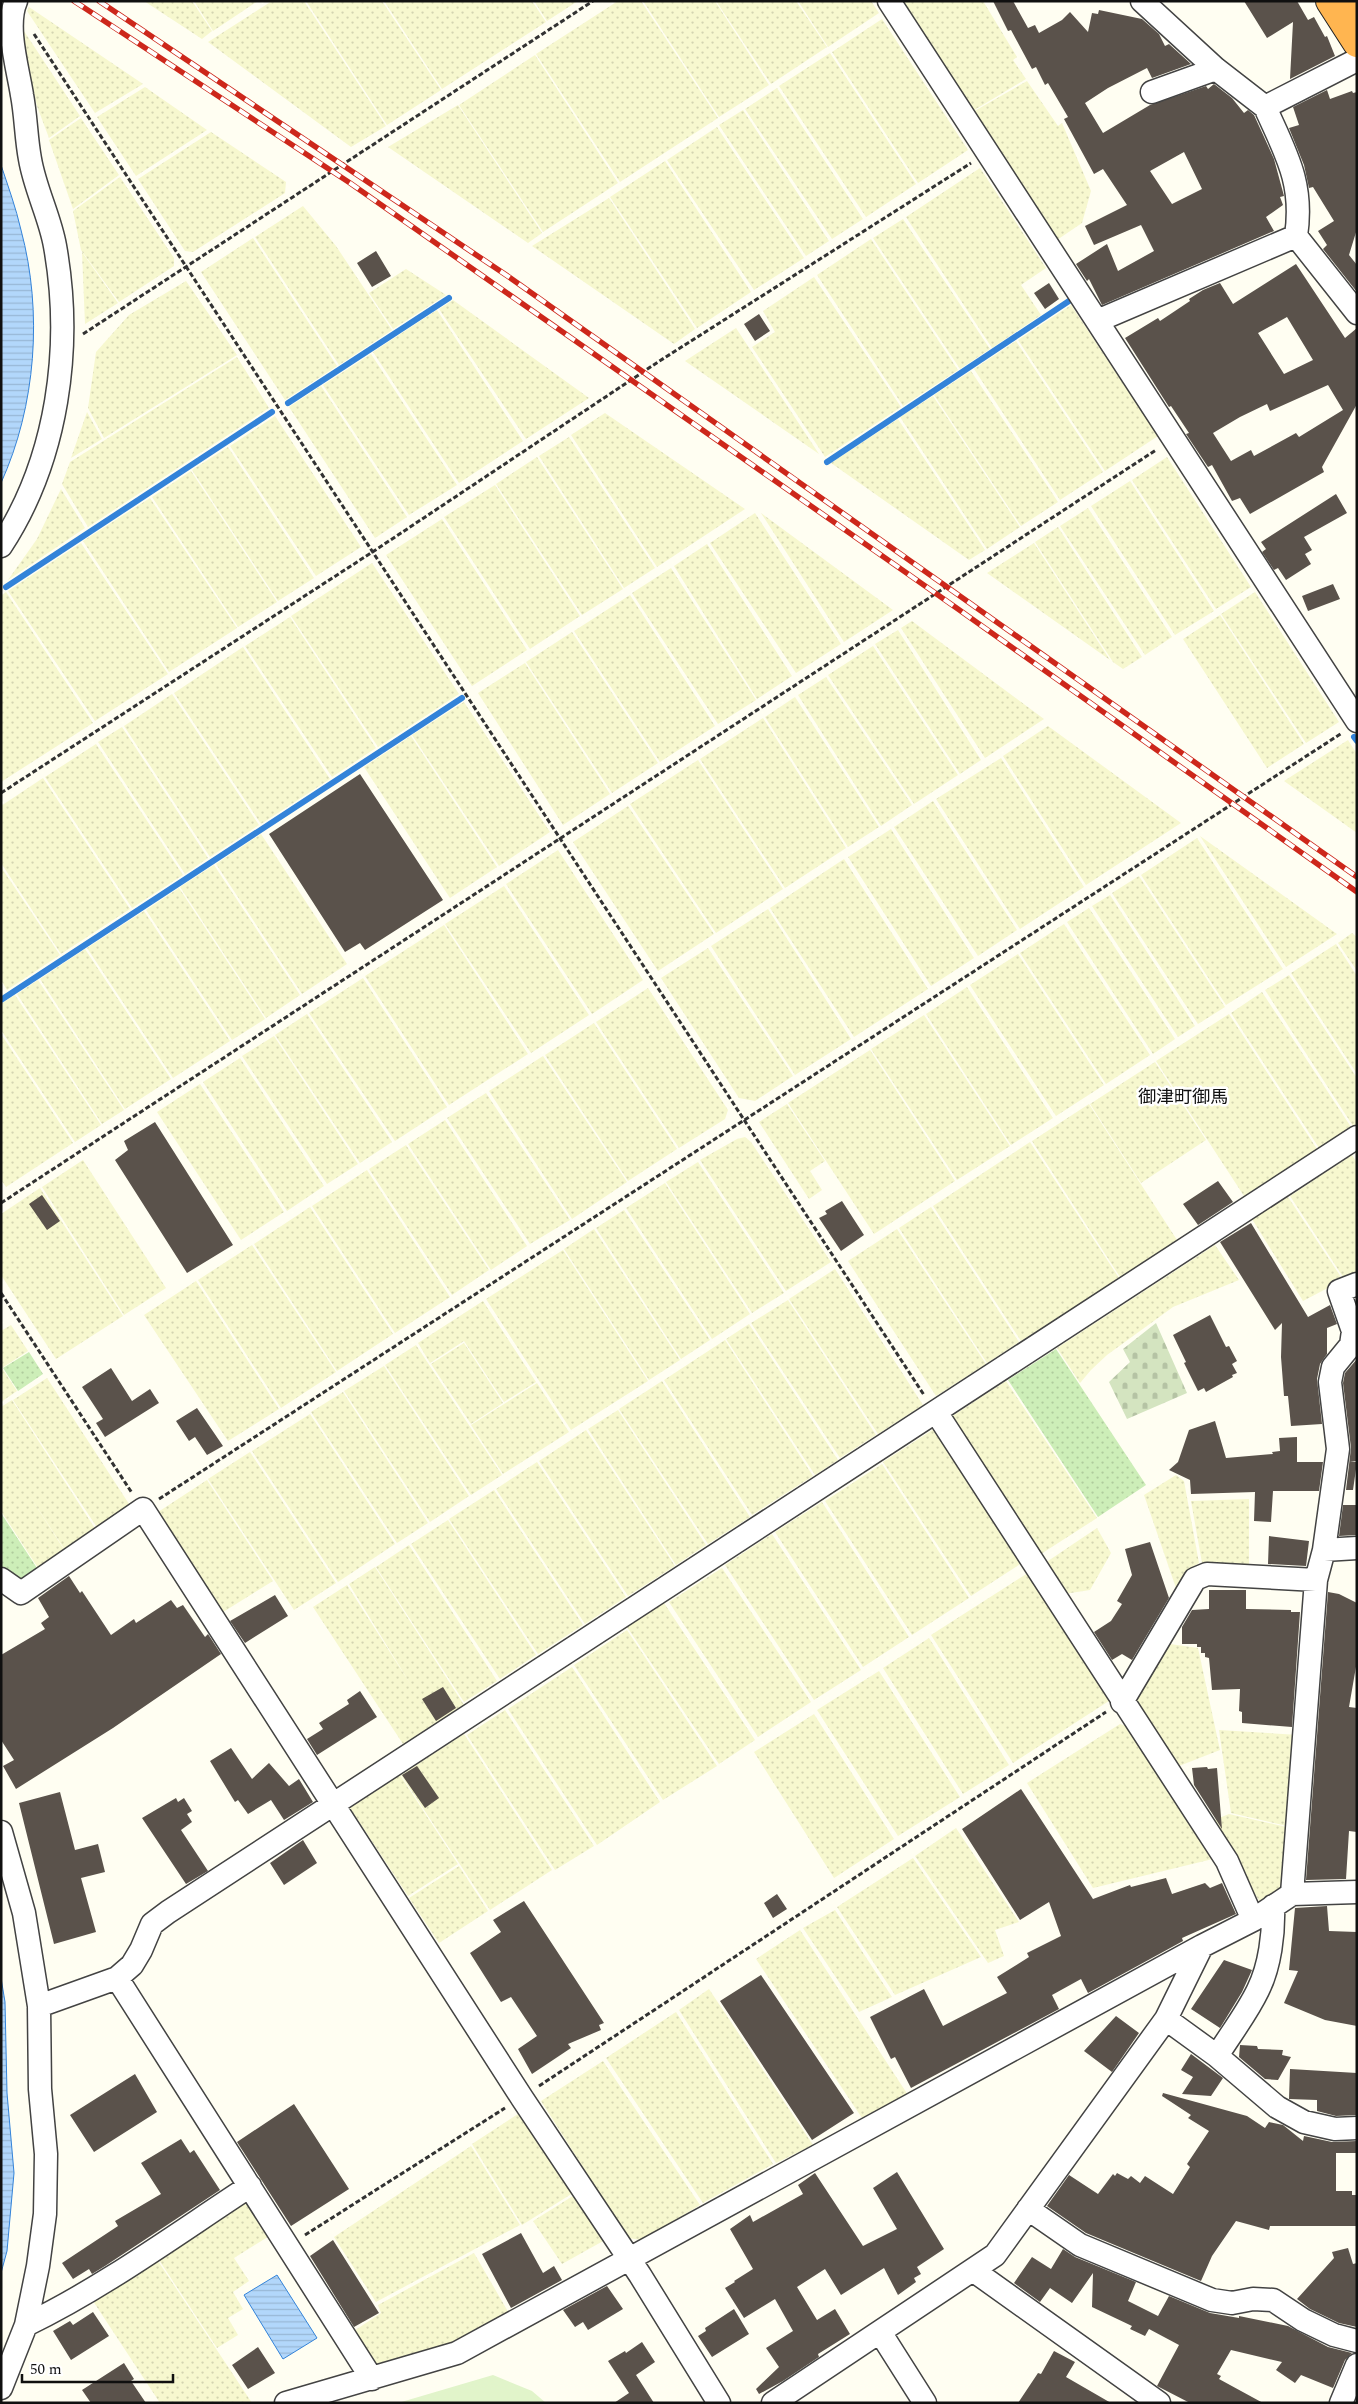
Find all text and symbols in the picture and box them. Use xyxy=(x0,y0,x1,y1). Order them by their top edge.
district label: 御津町御馬 xyxy=(1138,1084,1228,1111)
scale bar xyxy=(22,2352,174,2384)
text: 50 m xyxy=(30,2358,62,2381)

